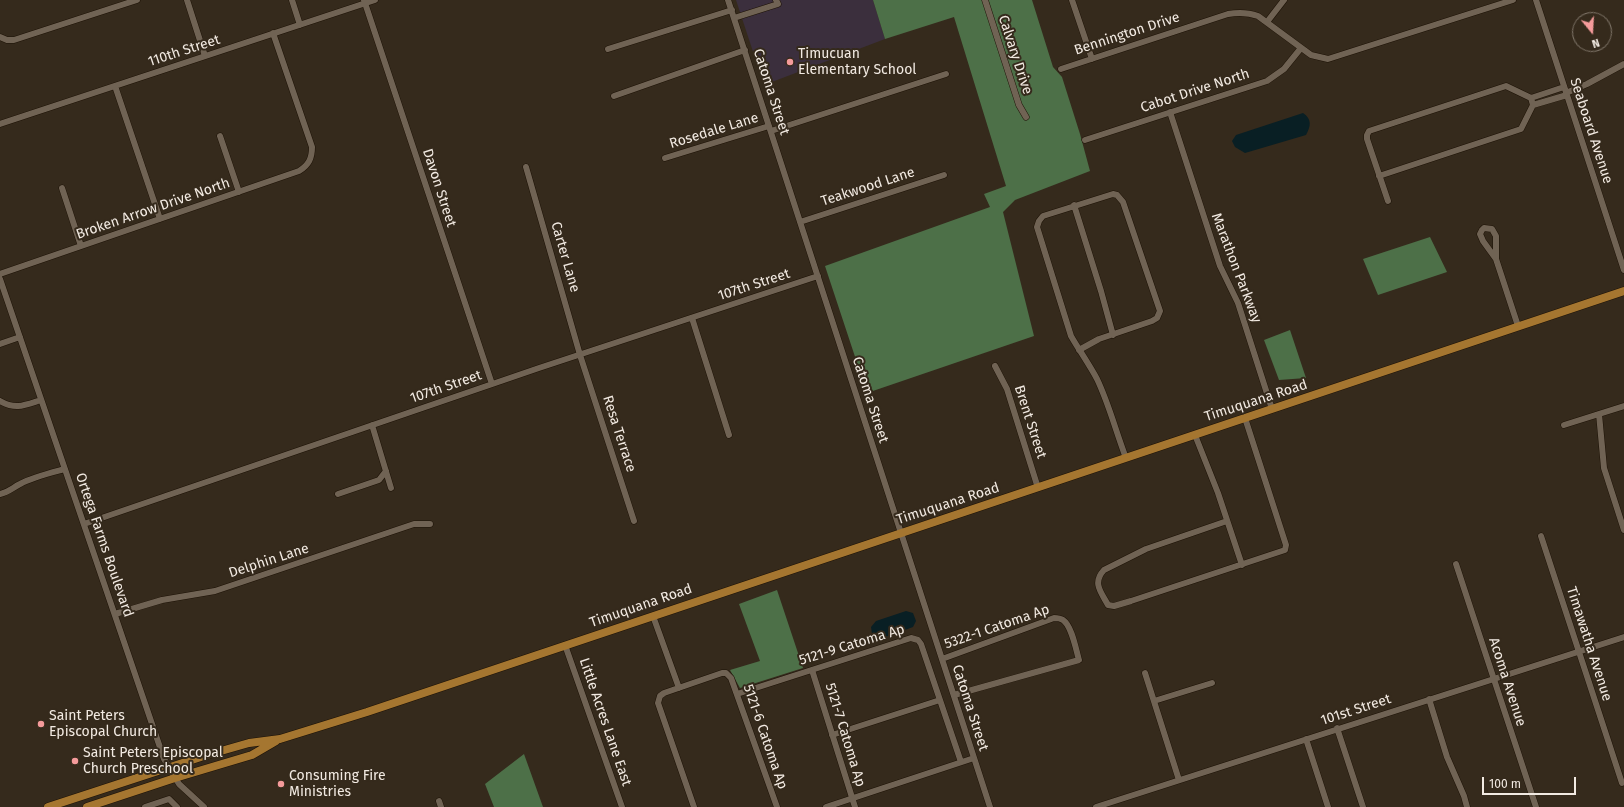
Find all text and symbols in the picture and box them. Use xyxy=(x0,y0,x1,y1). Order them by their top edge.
street label: Bennington Drive xyxy=(1072,9,1182,59)
north arrow xyxy=(1572,12,1612,52)
street label: Calvary Drive xyxy=(994,13,1036,97)
street label: 110th Street xyxy=(146,31,222,71)
text: N xyxy=(1590,36,1601,50)
place label: Timucuan Elementary School xyxy=(798,46,916,78)
street label: Catoma Street xyxy=(749,47,793,137)
marker: Timucuan Elementary School xyxy=(785,57,795,67)
street label: Cabot Drive North xyxy=(1138,65,1252,117)
street label: Seaboard Avenue xyxy=(1566,76,1616,186)
street label: Rosedale Lane xyxy=(668,110,760,152)
street label: Davon Street xyxy=(418,147,460,229)
street label: Teakwood Lane xyxy=(819,164,917,210)
street label: Broken Arrow Drive North xyxy=(74,175,232,243)
street label: Marathon Parkway xyxy=(1207,211,1265,325)
street label: Carter Lane xyxy=(547,220,583,294)
street label: 107th Street xyxy=(716,265,792,305)
street label: Catoma Street xyxy=(848,355,892,445)
street label: 107th Street xyxy=(408,367,484,407)
street label: Timuquana Road xyxy=(1202,376,1310,426)
street label: Brent Street xyxy=(1010,383,1050,461)
street label: Resa Terrace xyxy=(599,394,639,474)
street label: Ortega Farms Boulevard xyxy=(71,471,137,619)
street label: Timuquana Road xyxy=(894,479,1002,529)
street label: Delphin Lane xyxy=(227,540,311,582)
street label: Timuquana Road xyxy=(588,581,694,631)
street label: Timawatha Avenue xyxy=(1563,585,1615,703)
street label: 5322-1 Catoma Ap xyxy=(942,601,1052,653)
street label: 5121-9 Catoma Ap xyxy=(797,621,907,669)
street label: Acoma Avenue xyxy=(1485,635,1529,729)
street label: Little Acres Lane East xyxy=(575,656,635,788)
street label: Catoma Street xyxy=(948,663,992,753)
street label: 5121-7 Catoma Ap xyxy=(821,681,869,789)
street label: 5121-6 Catoma Ap xyxy=(739,682,791,792)
street label: 101st Street xyxy=(1319,691,1393,729)
place label: Saint Peters Episcopal Church xyxy=(49,708,157,740)
marker: Saint Peters Episcopal Church xyxy=(36,719,46,729)
place label: Saint Peters Episcopal Church Preschool xyxy=(83,745,223,778)
marker: Saint Peters Episcopal Church Preschool xyxy=(70,756,80,766)
place label: Consuming Fire Ministries xyxy=(289,768,386,800)
scale bar xyxy=(1484,769,1578,795)
text: 100 m xyxy=(1489,777,1521,791)
marker: Consuming Fire Ministries xyxy=(276,779,286,789)

